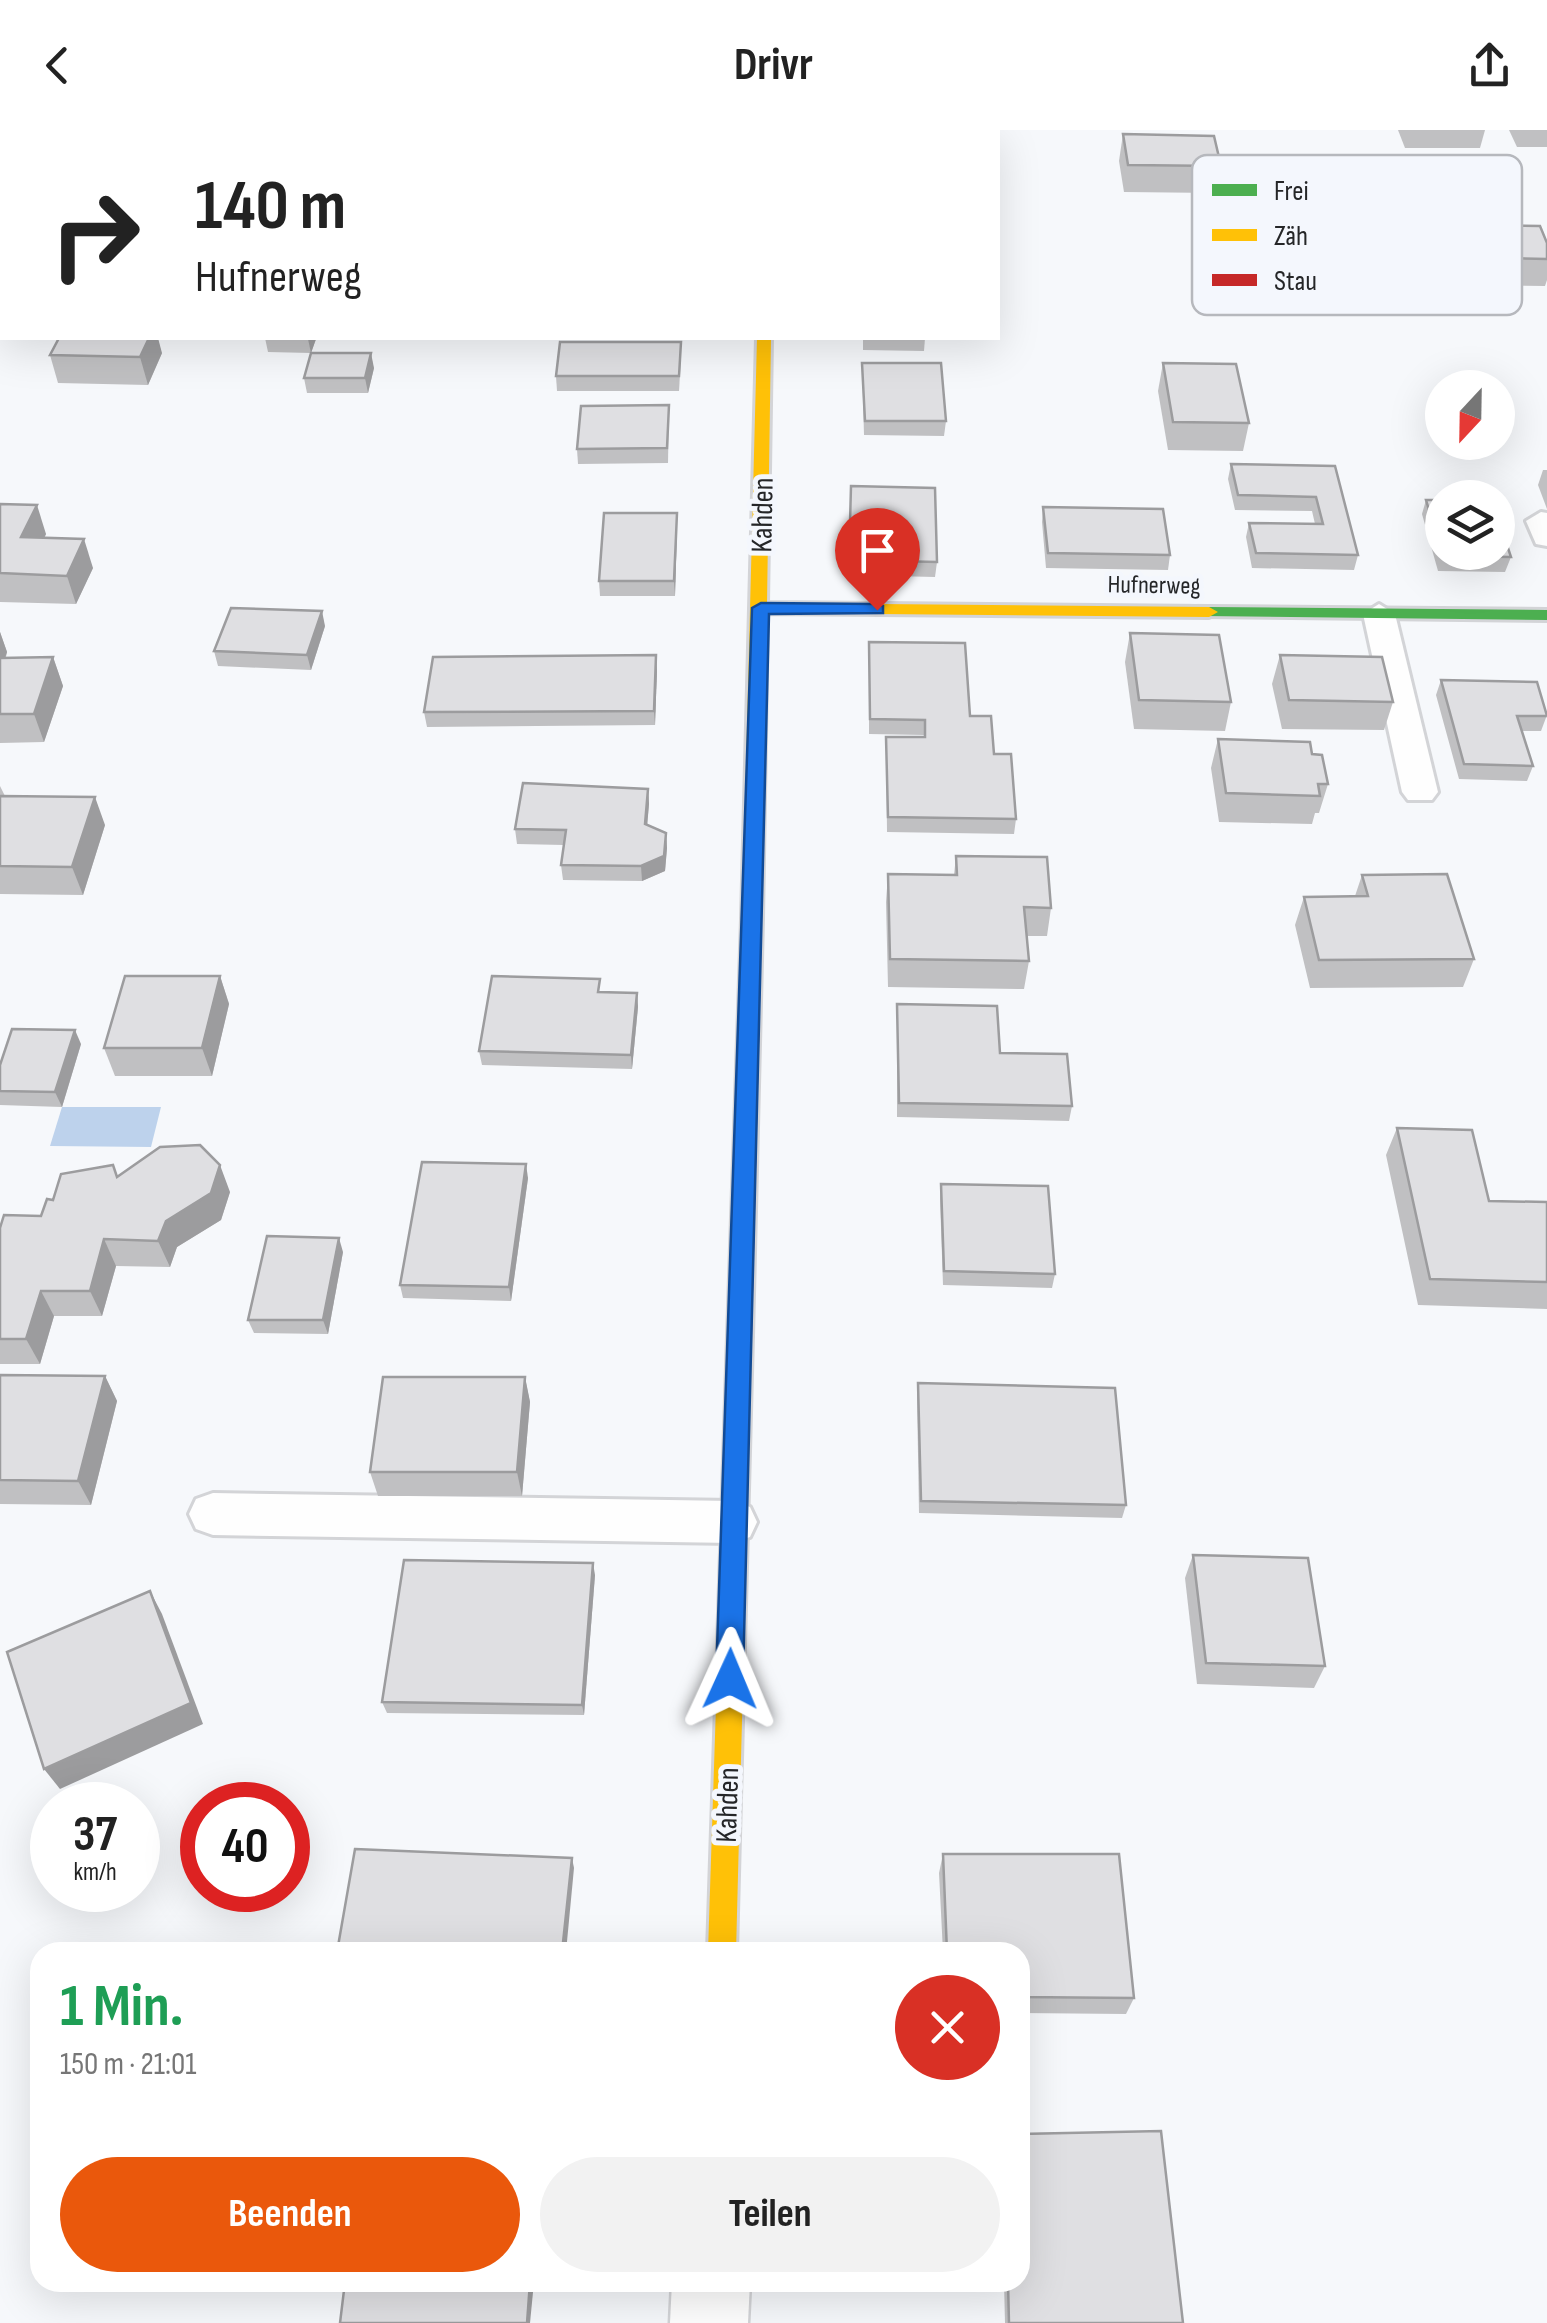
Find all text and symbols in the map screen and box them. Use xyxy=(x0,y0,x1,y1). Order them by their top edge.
icon: back xyxy=(30,38,85,93)
text: Drivr xyxy=(734,38,813,93)
icon: share xyxy=(1462,38,1517,93)
legend xyxy=(1192,155,1522,315)
text: 140 m xyxy=(195,165,346,249)
icon: right xyxy=(30,170,160,300)
text: Frei xyxy=(1274,175,1309,208)
text: Zäh xyxy=(1274,220,1308,253)
text: Hufnerweg xyxy=(195,250,362,305)
text: Stau xyxy=(1274,265,1317,298)
north arrow xyxy=(1425,370,1515,460)
map controls xyxy=(1425,370,1515,570)
street label: Kahden xyxy=(744,477,782,553)
button: layers xyxy=(1425,480,1515,570)
pin xyxy=(835,508,920,611)
icon: arrive xyxy=(850,523,905,578)
street label: Hufnerweg xyxy=(1107,569,1201,602)
position arrow xyxy=(678,1627,782,1731)
street label: Kahden xyxy=(709,1767,747,1843)
speed limit sign: 40 xyxy=(180,1782,310,1912)
text: 37 xyxy=(73,1805,117,1865)
text: km/h xyxy=(73,1857,117,1888)
text: 1 Min. xyxy=(60,1971,183,2043)
button: close xyxy=(895,1975,1000,2080)
text: 150 m · 21:01 xyxy=(60,2045,196,2084)
button: Beenden xyxy=(60,2157,520,2272)
button: Teilen xyxy=(540,2157,1000,2272)

